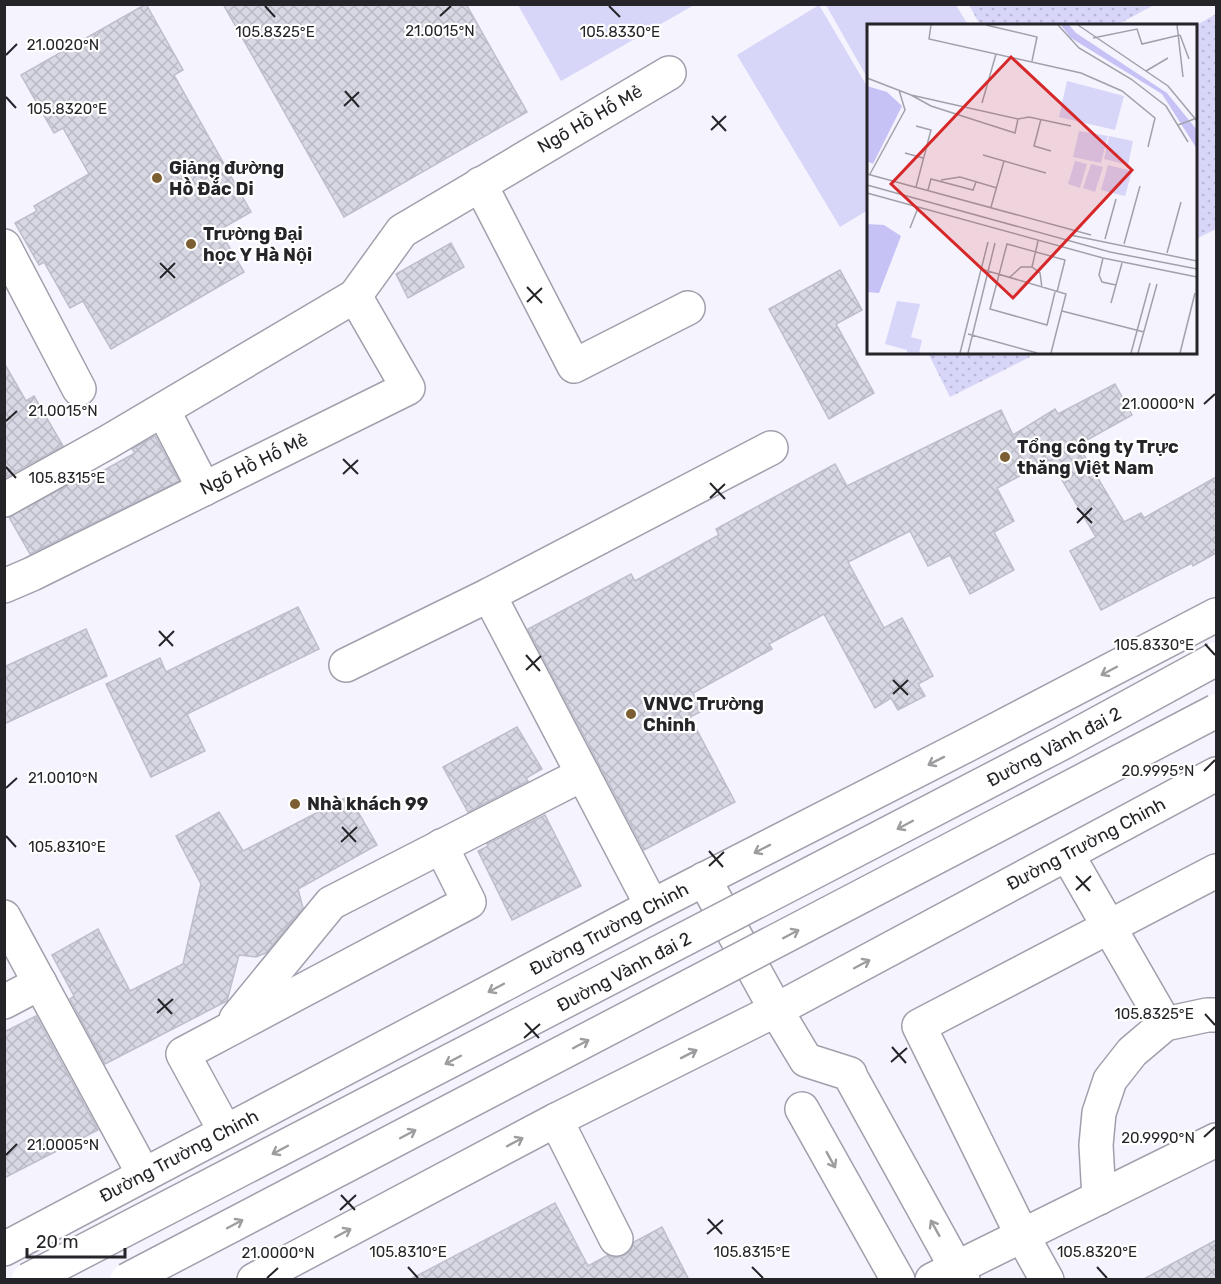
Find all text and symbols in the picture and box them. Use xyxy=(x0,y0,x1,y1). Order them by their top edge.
text: 21.0015°N xyxy=(405,22,475,40)
text: 105.8325°E xyxy=(235,23,315,41)
text: 105.8330°E xyxy=(580,23,660,41)
inset map xyxy=(867,24,1197,354)
text: 21.0020°N xyxy=(27,36,99,54)
street label: Ngõ Hồ Hố Mẻ xyxy=(533,79,646,158)
text: 105.8320°E xyxy=(27,100,107,118)
place label: Giảng đường Hồ Đắc Di xyxy=(169,157,284,200)
marker: Giảng đường Hồ Đắc Di xyxy=(150,171,164,185)
place label: Trường Đại học Y Hà Nội xyxy=(203,223,312,266)
marker: Trường Đại học Y Hà Nội xyxy=(184,237,198,251)
text: 21.0000°N xyxy=(1121,395,1195,413)
text: 21.0015°N xyxy=(28,402,98,420)
street label: Ngõ Hồ Hố Mẻ xyxy=(196,428,312,500)
place label: Tổng công ty Trực thăng Việt Nam xyxy=(1017,436,1179,479)
marker: Tổng công ty Trực thăng Việt Nam xyxy=(998,450,1012,464)
text: 105.8315°E xyxy=(29,469,105,487)
text: 105.8330°E xyxy=(1114,636,1194,654)
one-way arrow xyxy=(1101,665,1118,677)
place label: VNVC Trường Chinh xyxy=(643,693,764,736)
street label: Đường Vành đai 2 xyxy=(983,702,1125,792)
marker: VNVC Trường Chinh xyxy=(624,707,638,721)
one-way arrow xyxy=(928,755,945,767)
text: 20.9995°N xyxy=(1121,762,1195,780)
text: 21.0010°N xyxy=(28,769,98,787)
place label: Nhà khách 99 xyxy=(307,793,428,815)
street label: Đường Trường Chinh xyxy=(1003,793,1169,895)
marker: Nhà khách 99 xyxy=(288,797,302,811)
one-way arrow xyxy=(897,820,915,831)
text: 105.8310°E xyxy=(28,838,106,856)
one-way arrow xyxy=(753,844,771,856)
street label: Đường Trường Chinh xyxy=(526,878,692,980)
street label: Đường Vành đai 2 xyxy=(553,927,695,1017)
one-way arrow xyxy=(782,928,799,940)
one-way arrow xyxy=(853,958,870,970)
one-way arrow xyxy=(488,982,505,994)
text: 105.8325°E xyxy=(1114,1005,1194,1023)
one-way arrow xyxy=(572,1037,590,1049)
one-way arrow xyxy=(680,1047,698,1059)
one-way arrow xyxy=(444,1055,462,1067)
street label: Đường Trường Chinh xyxy=(96,1105,262,1207)
one-way arrow xyxy=(399,1128,416,1140)
text: 20.9990°N xyxy=(1121,1129,1195,1147)
text: 21.0005°N xyxy=(27,1136,99,1154)
one-way arrow xyxy=(506,1136,523,1148)
one-way arrow xyxy=(271,1145,289,1157)
one-way arrow xyxy=(825,1151,837,1168)
one-way arrow xyxy=(226,1218,243,1230)
one-way arrow xyxy=(928,1220,940,1237)
scale bar xyxy=(27,1221,124,1259)
one-way arrow xyxy=(333,1227,351,1238)
text: 20 m xyxy=(36,1231,78,1253)
text: 105.8310°E xyxy=(369,1243,447,1261)
text: 105.8315°E xyxy=(714,1243,790,1261)
text: 105.8320°E xyxy=(1057,1243,1137,1261)
text: 21.0000°N xyxy=(241,1244,315,1262)

